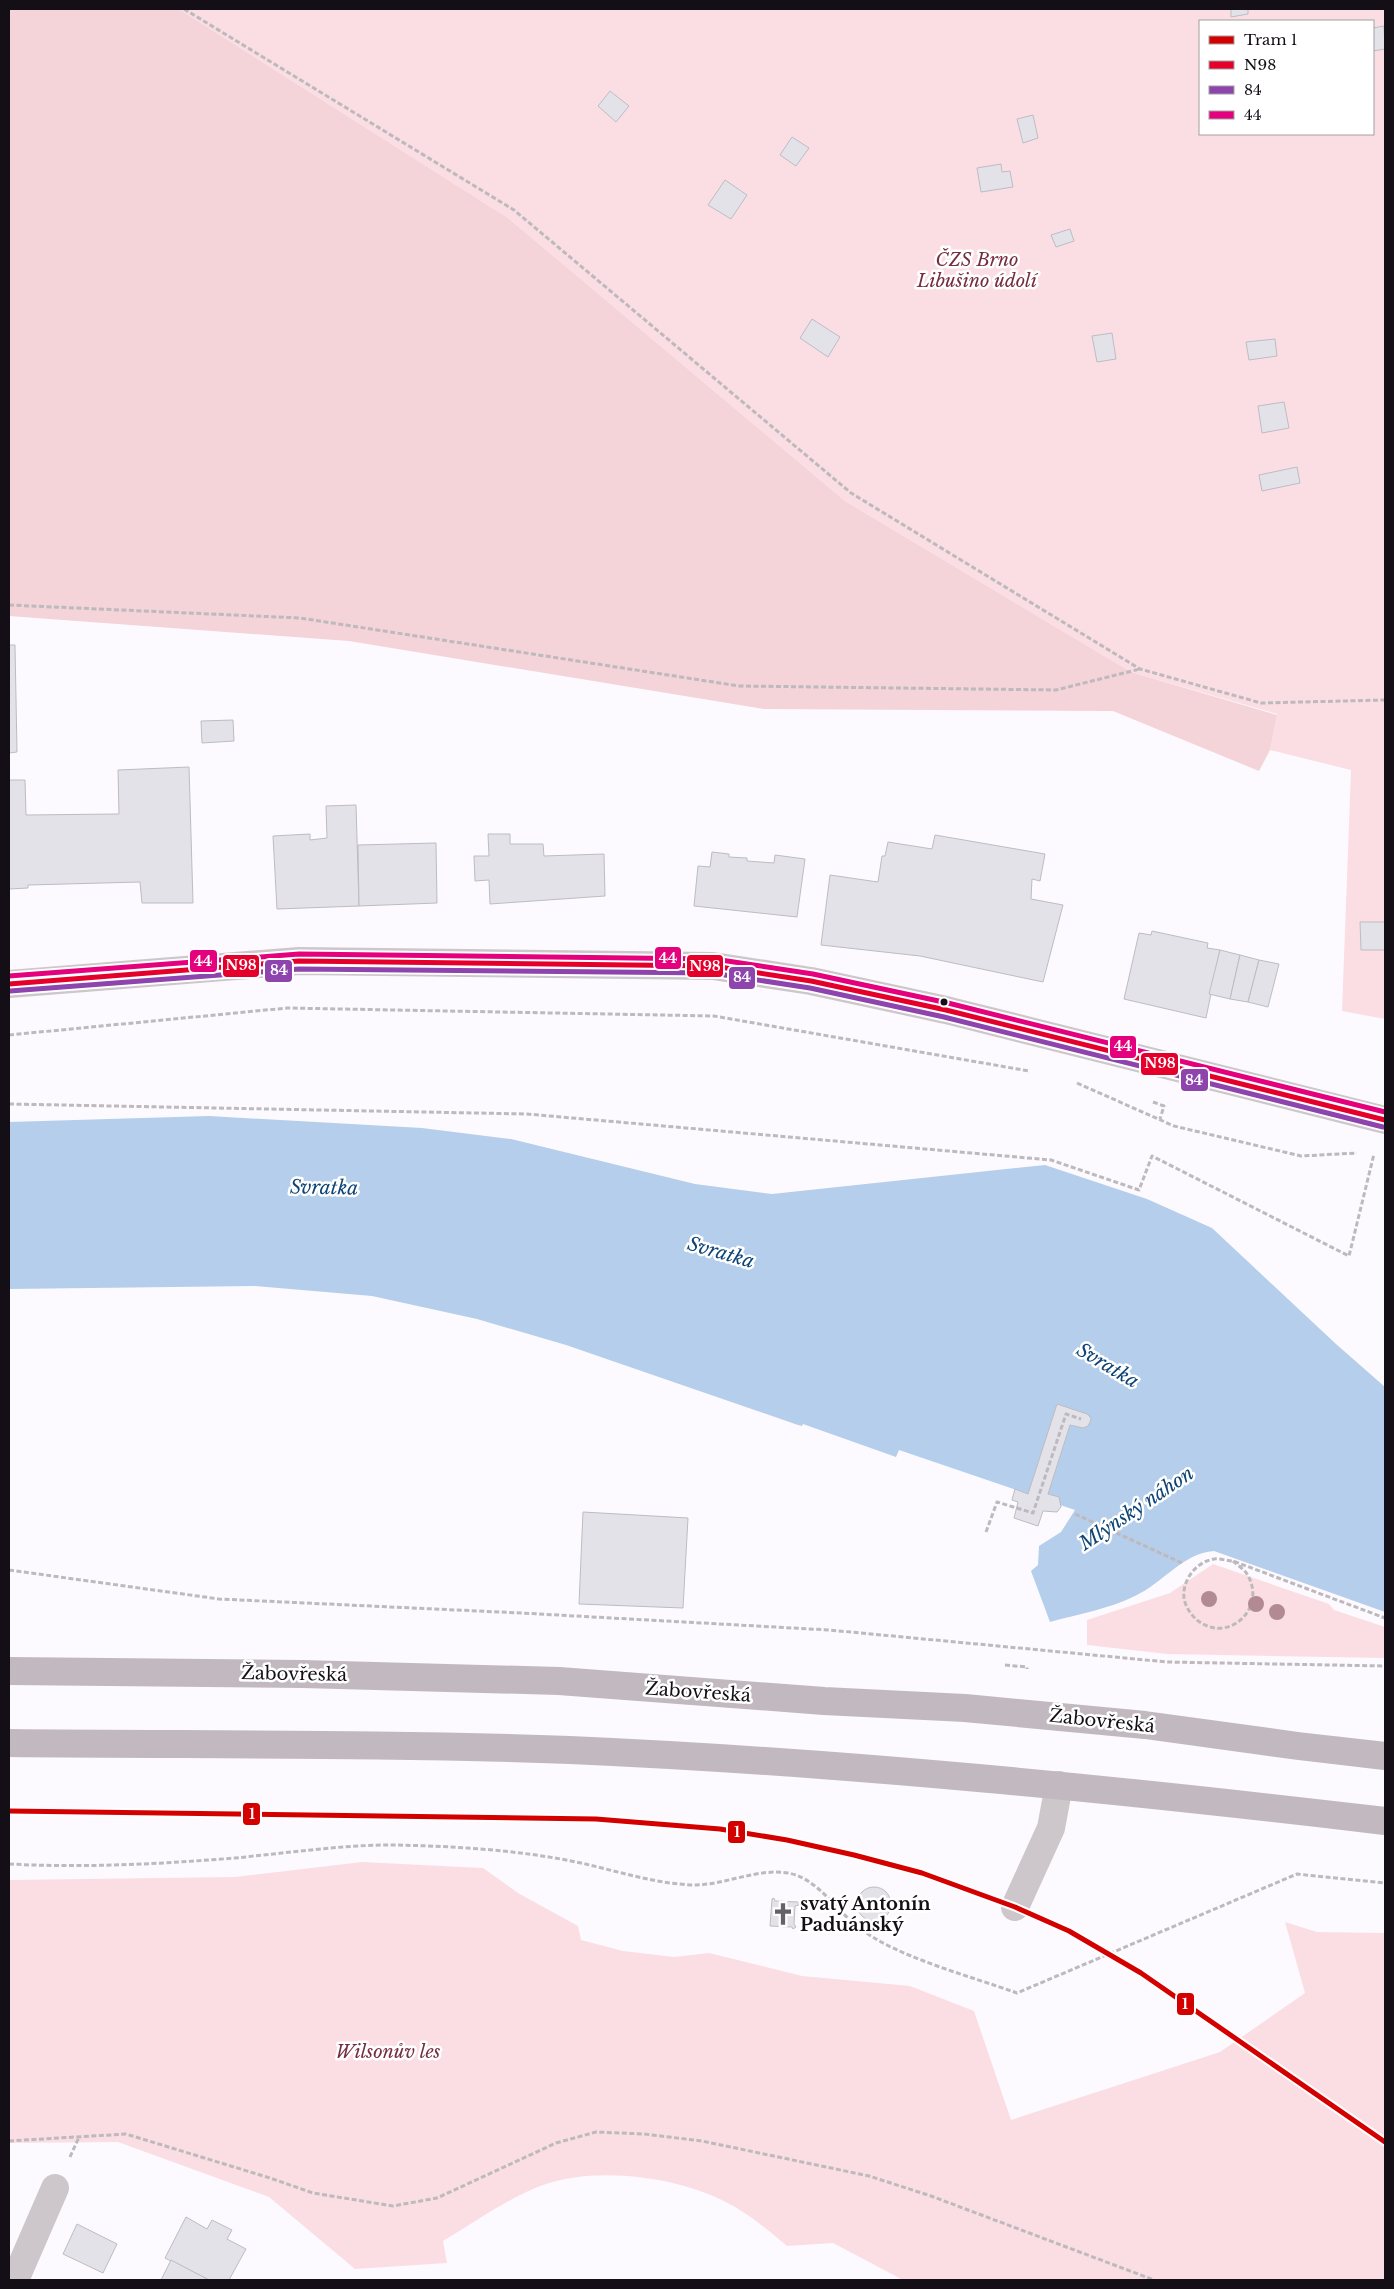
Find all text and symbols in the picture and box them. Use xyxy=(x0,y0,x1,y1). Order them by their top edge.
legend xyxy=(1199,20,1374,135)
text: Tram 1 xyxy=(1244,30,1298,49)
text: N98 xyxy=(1244,55,1276,74)
text: 84 xyxy=(1244,80,1262,99)
text: 44 xyxy=(1244,105,1262,124)
park label: ČZS Brno Libušino údolí xyxy=(916,248,1039,292)
line badge: 44 xyxy=(654,946,682,970)
line badge: 44 xyxy=(189,949,218,973)
text: 44 xyxy=(659,949,677,967)
text: 44 xyxy=(194,952,212,970)
line badge: N98 xyxy=(222,954,260,978)
line badge: N98 xyxy=(686,954,724,978)
text: N98 xyxy=(225,956,257,974)
text: N98 xyxy=(689,957,721,975)
line badge: 84 xyxy=(264,959,293,983)
text: 84 xyxy=(270,961,288,979)
line badge: 84 xyxy=(728,966,756,990)
text: 84 xyxy=(733,968,751,986)
unlabelled marker xyxy=(939,997,949,1007)
line badge: 44 xyxy=(1109,1035,1137,1059)
text: 44 xyxy=(1114,1037,1132,1055)
line badge: N98 xyxy=(1140,1052,1179,1076)
text: N98 xyxy=(1144,1054,1176,1072)
line badge: 84 xyxy=(1180,1068,1209,1092)
text: 84 xyxy=(1185,1071,1203,1089)
water label: Svratka xyxy=(290,1175,359,1200)
water label: Svratka xyxy=(685,1232,757,1273)
water label: Svratka xyxy=(1073,1338,1143,1393)
water label: Mlýnský náhon xyxy=(1074,1462,1198,1556)
street label: Žabovřeská xyxy=(241,1661,347,1686)
street label: Žabovřeská xyxy=(644,1676,752,1707)
street label: Žabovřeská xyxy=(1048,1704,1156,1737)
line badge: 1 xyxy=(242,1802,261,1826)
text: 1 xyxy=(249,1805,255,1823)
line badge: 1 xyxy=(727,1820,746,1844)
text: 1 xyxy=(734,1823,740,1841)
place label: svatý Antonín Paduánský xyxy=(800,1893,931,1936)
church icon: svatý Antonín Paduánský xyxy=(770,1901,796,1927)
line badge: 1 xyxy=(1176,1992,1195,2016)
text: 1 xyxy=(1182,1995,1188,2013)
park label: Wilsonův les xyxy=(336,2041,441,2063)

